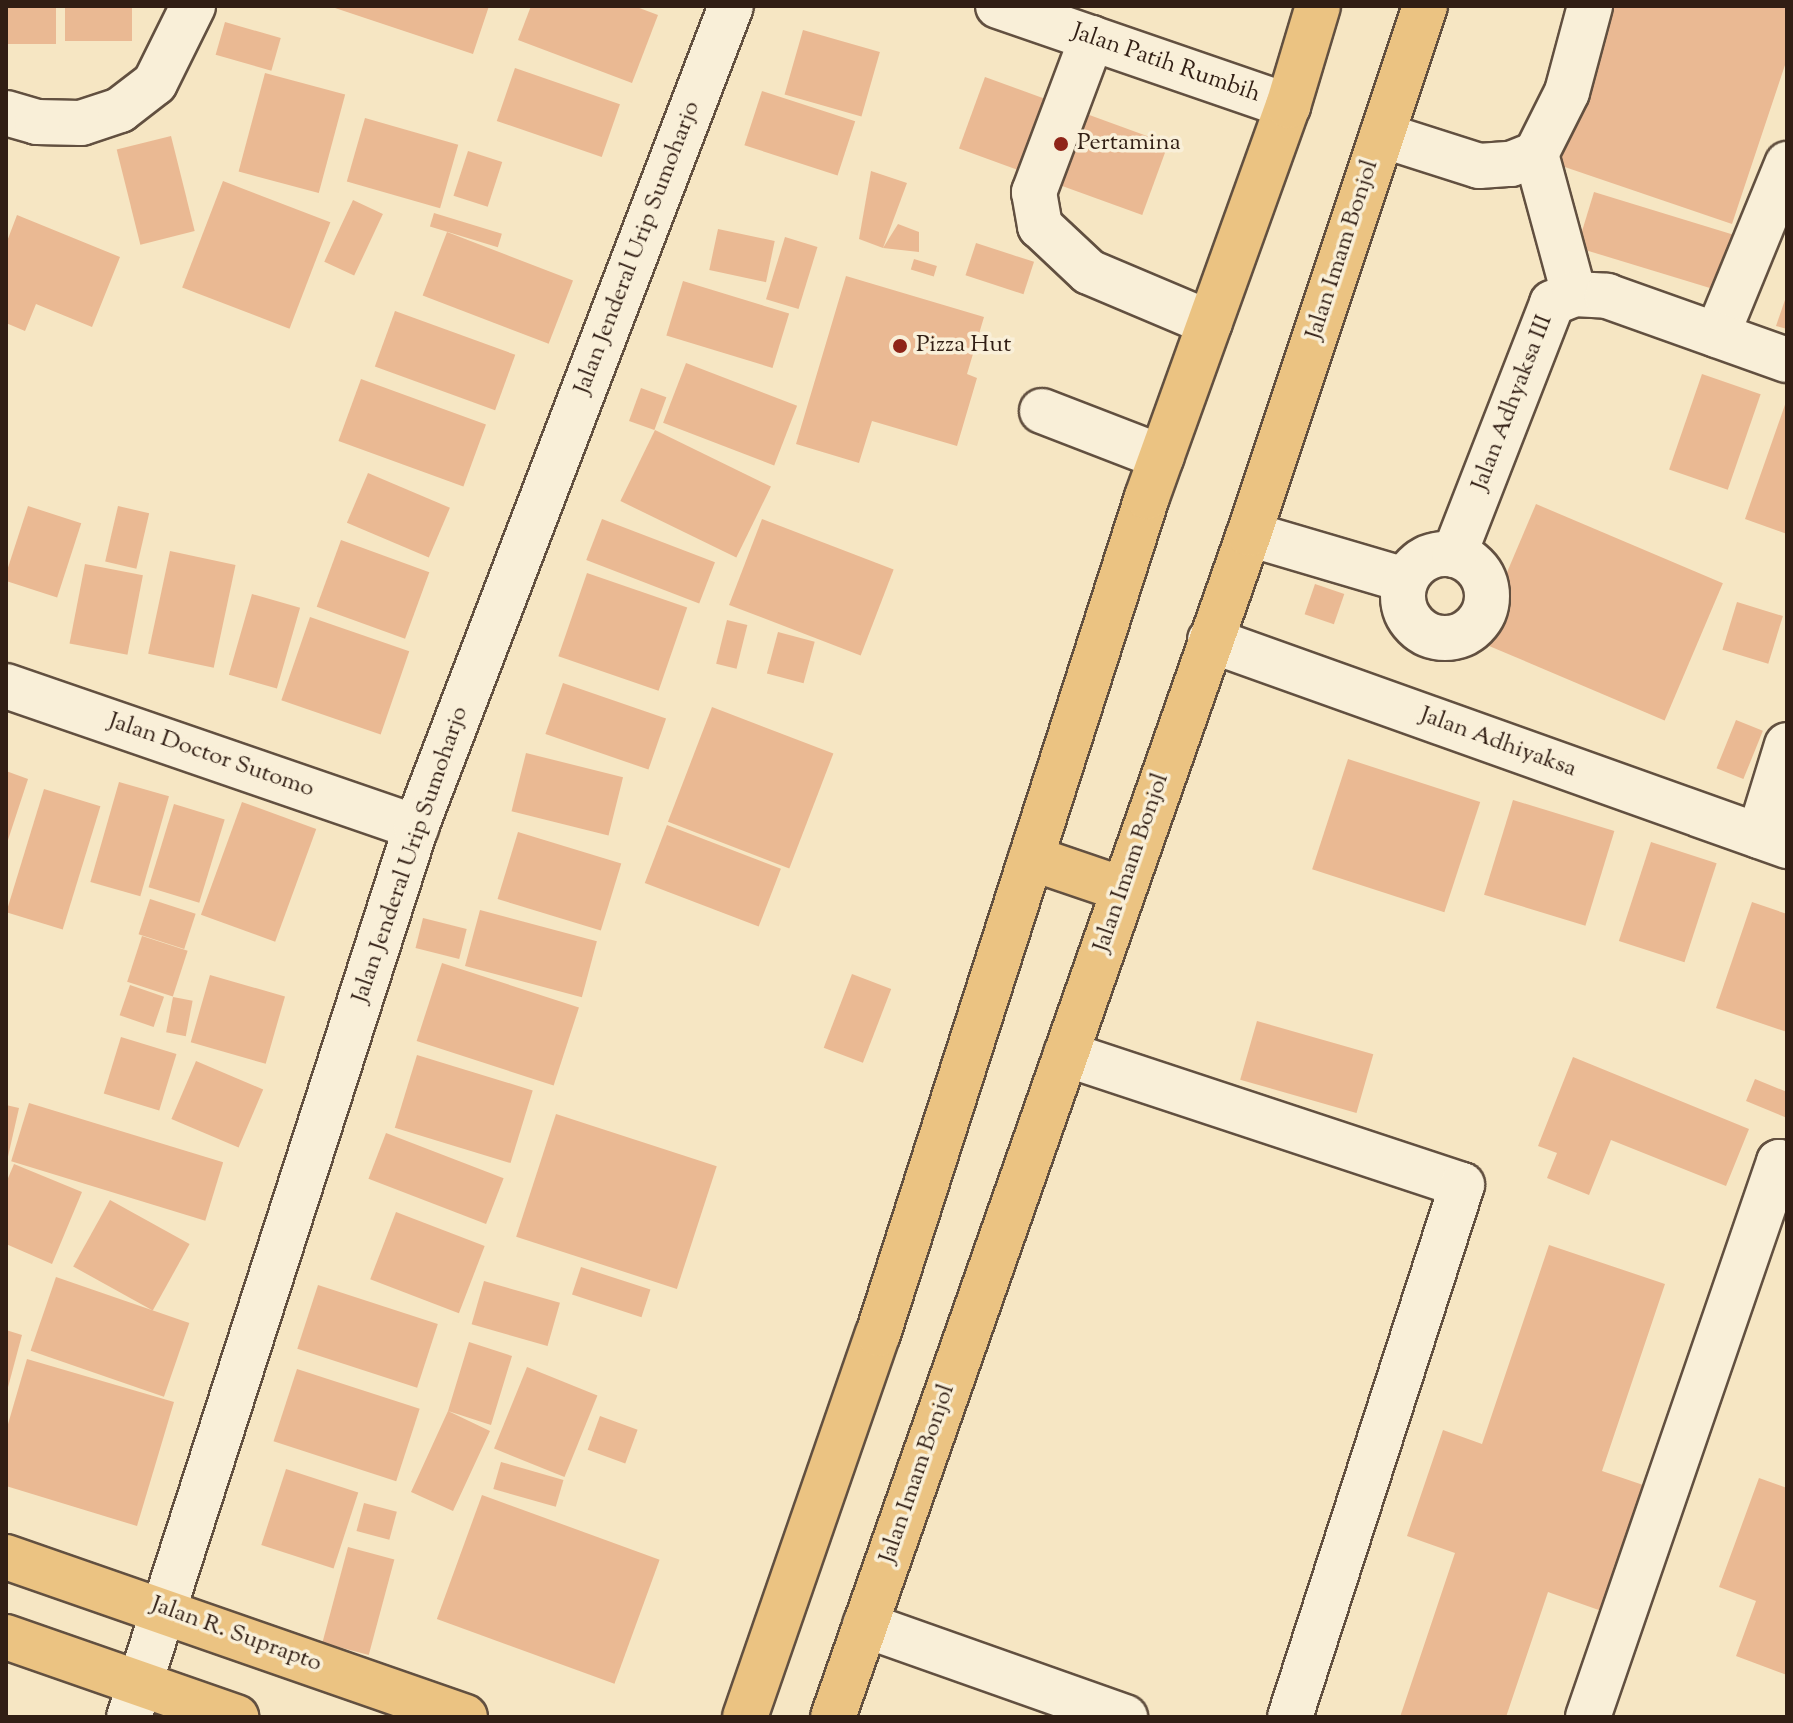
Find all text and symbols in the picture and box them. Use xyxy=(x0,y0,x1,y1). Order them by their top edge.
street label: Jalan Patih Rumbih xyxy=(1068,18,1264,110)
street label: Jalan Jenderal Urip Sumoharjo xyxy=(569,97,707,399)
place label: Pertamina xyxy=(1077,130,1181,158)
marker: Pertamina xyxy=(1052,135,1070,153)
street label: Jalan Imam Bonjol xyxy=(1300,157,1386,343)
street label: Jalan Adhyaksa III xyxy=(1466,311,1560,495)
place label: Pizza Hut xyxy=(916,332,1011,360)
marker: Pizza Hut xyxy=(891,337,909,355)
street label: Jalan Adhiyaksa xyxy=(1416,701,1580,785)
street label: Jalan Jenderal Urip Sumoharjo xyxy=(347,703,475,1007)
street label: Jalan Doctor Sutomo xyxy=(104,707,318,805)
street label: Jalan Imam Bonjol xyxy=(1088,770,1176,956)
street label: Jalan Imam Bonjol xyxy=(874,1381,962,1567)
street label: Jalan R. Suprapto xyxy=(147,1591,325,1679)

